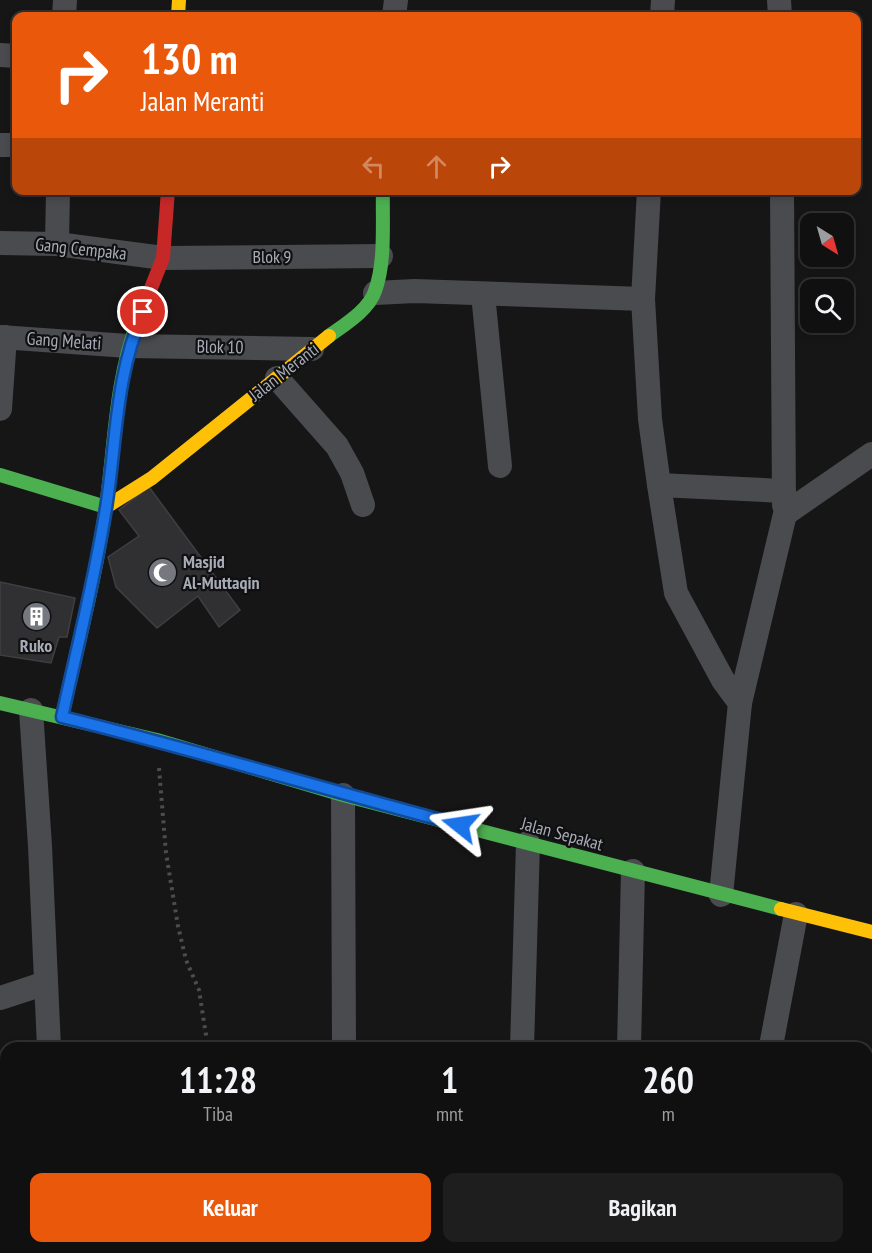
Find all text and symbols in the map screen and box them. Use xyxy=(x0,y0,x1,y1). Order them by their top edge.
text: 130 m xyxy=(141,31,238,86)
icon: right xyxy=(42,36,120,114)
text: Jalan Meranti xyxy=(141,84,265,118)
icon: left xyxy=(357,150,390,183)
icon: ahead xyxy=(420,150,453,183)
icon: right xyxy=(483,150,516,183)
north arrow xyxy=(800,213,854,267)
map controls xyxy=(800,213,854,333)
street label: Gang Cempaka xyxy=(34,232,128,265)
street label: Blok 9 xyxy=(253,245,291,268)
button: search xyxy=(800,279,854,333)
pin xyxy=(117,286,168,337)
icon: arrive xyxy=(126,295,159,328)
street label: Gang Melati xyxy=(26,326,102,355)
street label: Blok 10 xyxy=(196,335,244,358)
street label: Jalan Meranti xyxy=(243,337,323,407)
place label: Masjid Al-Muttaqin xyxy=(182,550,260,594)
mosque icon: Masjid Al-Muttaqin xyxy=(146,556,178,588)
building icon: Ruko xyxy=(20,601,52,633)
place label: Ruko xyxy=(20,634,52,657)
position arrow xyxy=(428,793,492,857)
street label: Jalan Sepakat xyxy=(518,811,606,856)
text: 11:28 xyxy=(179,1056,257,1103)
text: 1 xyxy=(441,1056,458,1103)
text: 260 xyxy=(642,1056,694,1103)
text: Tiba xyxy=(203,1101,233,1127)
text: mnt xyxy=(436,1101,463,1127)
text: m xyxy=(662,1101,675,1127)
button: Keluar xyxy=(30,1173,431,1242)
button: Bagikan xyxy=(443,1173,843,1242)

